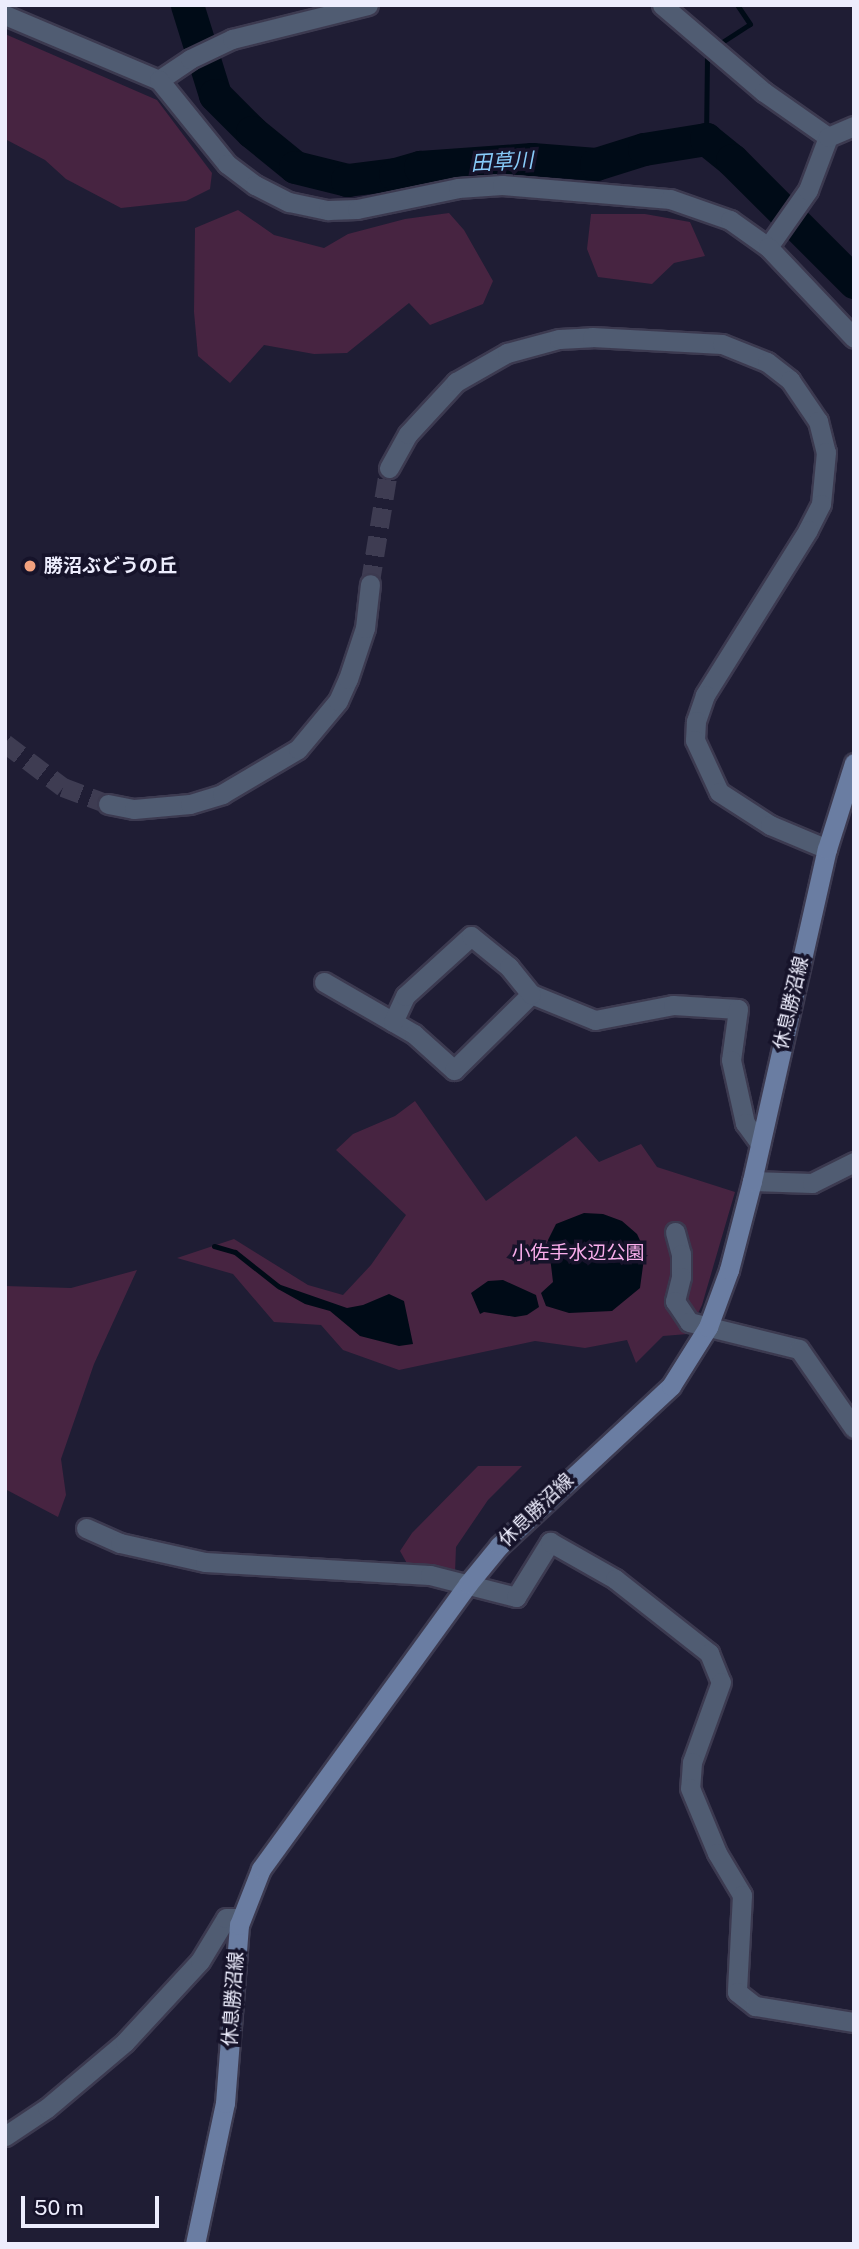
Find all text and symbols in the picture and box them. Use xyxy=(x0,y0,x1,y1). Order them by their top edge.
water label: 田草川 xyxy=(470,148,534,176)
place label: 勝沼ぶどうの丘 xyxy=(44,555,177,577)
marker: 勝沼ぶどうの丘 xyxy=(22,558,38,574)
street label: 休息勝沼線 xyxy=(769,954,813,1052)
park label: 小佐手水辺公園 xyxy=(512,1242,644,1264)
street label: 休息勝沼線 xyxy=(494,1469,578,1551)
street label: 休息勝沼線 xyxy=(218,1951,248,2047)
scale bar xyxy=(24,2182,163,2226)
text: 50 m xyxy=(34,2195,84,2220)

